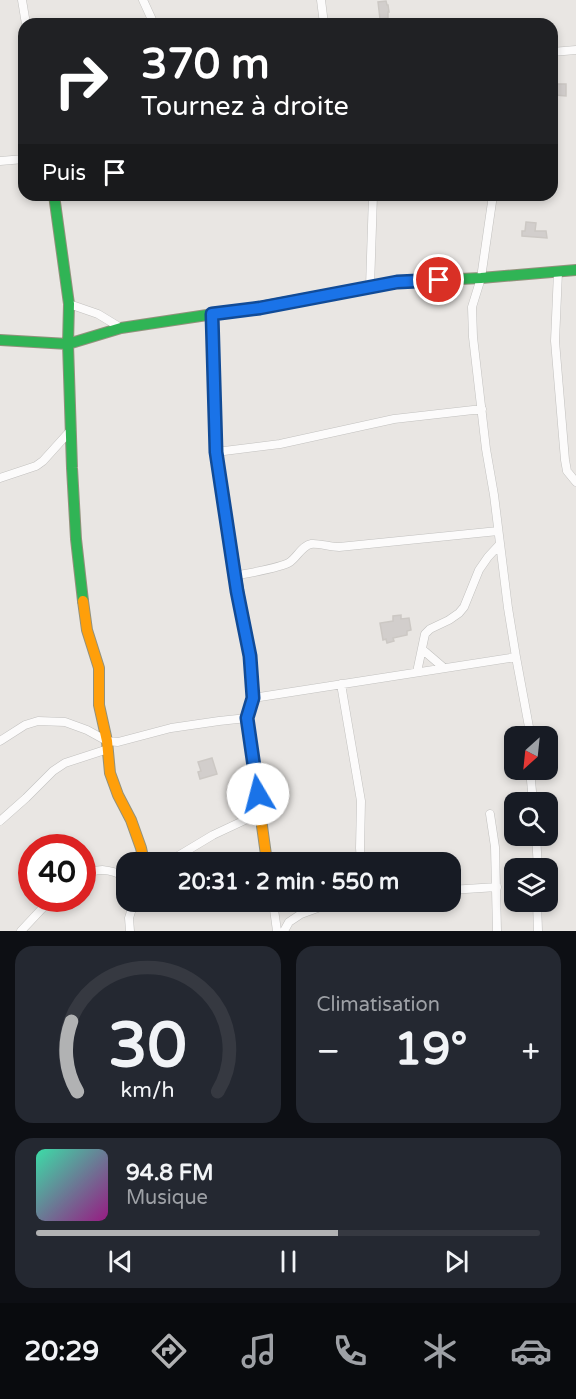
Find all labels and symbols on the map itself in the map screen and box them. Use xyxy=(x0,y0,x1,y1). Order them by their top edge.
pin xyxy=(413,254,464,305)
north arrow xyxy=(504,726,558,780)
position arrow xyxy=(226,762,290,826)
speed limit sign: 40 xyxy=(18,834,96,912)

